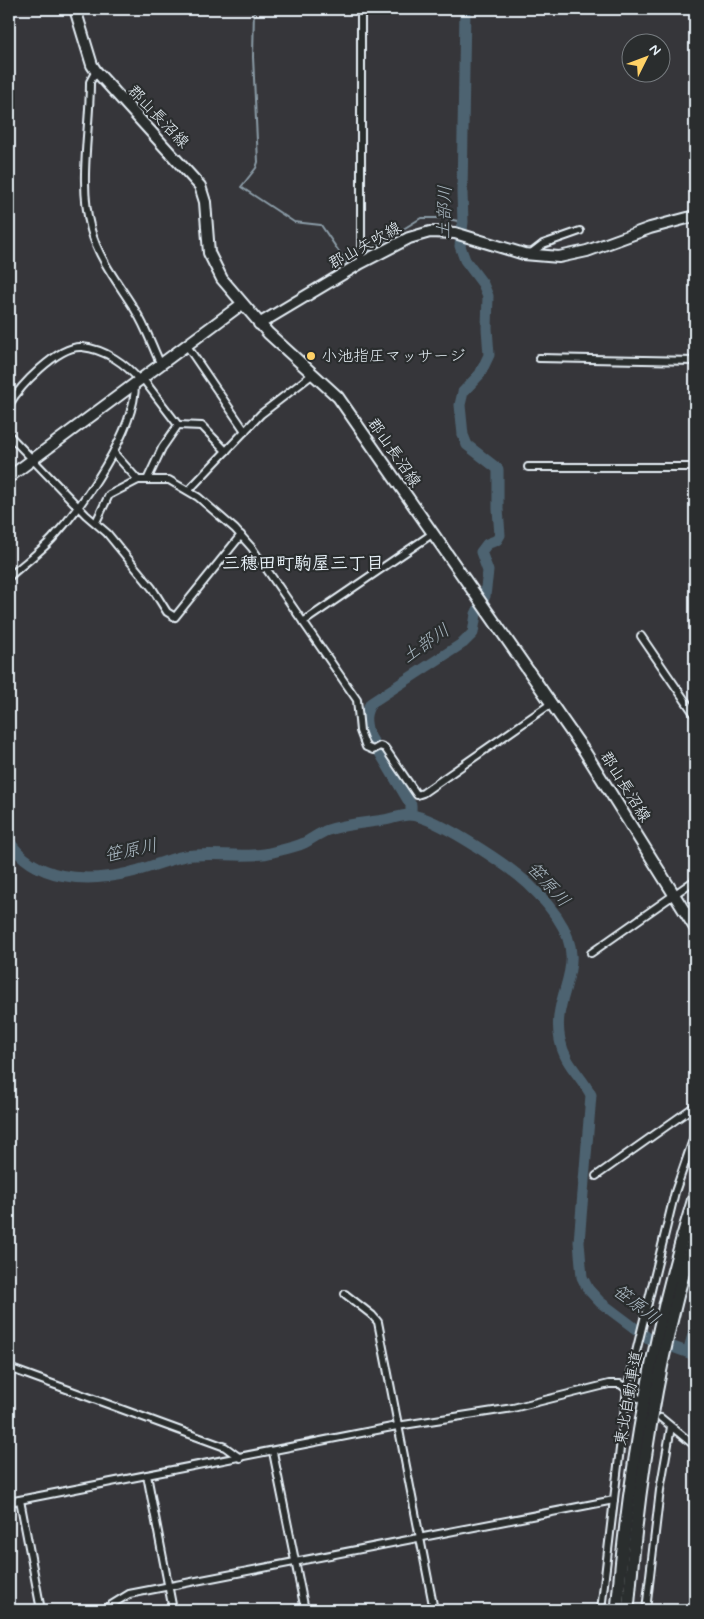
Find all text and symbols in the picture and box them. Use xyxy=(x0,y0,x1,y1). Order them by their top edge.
north arrow xyxy=(622,32,672,82)
text: N xyxy=(645,40,665,59)
street label: 郡山長沼線 xyxy=(123,81,193,153)
water label: 土部川 xyxy=(432,185,458,239)
street label: 郡山矢吹線 xyxy=(325,217,405,275)
place label: 小池指圧マッサージ xyxy=(321,346,465,367)
marker: 小池指圧マッサージ xyxy=(305,350,317,362)
street label: 郡山長沼線 xyxy=(362,414,426,492)
district label: 三穂田町駒屋三丁目 xyxy=(222,552,384,576)
water label: 土部川 xyxy=(397,619,455,669)
street label: 郡山長沼線 xyxy=(595,748,655,826)
water label: 笹原川 xyxy=(102,834,160,868)
water label: 笹原川 xyxy=(521,857,575,913)
water label: 笹原川 xyxy=(607,1279,665,1331)
street label: 東北自動車道 xyxy=(610,1349,648,1447)

